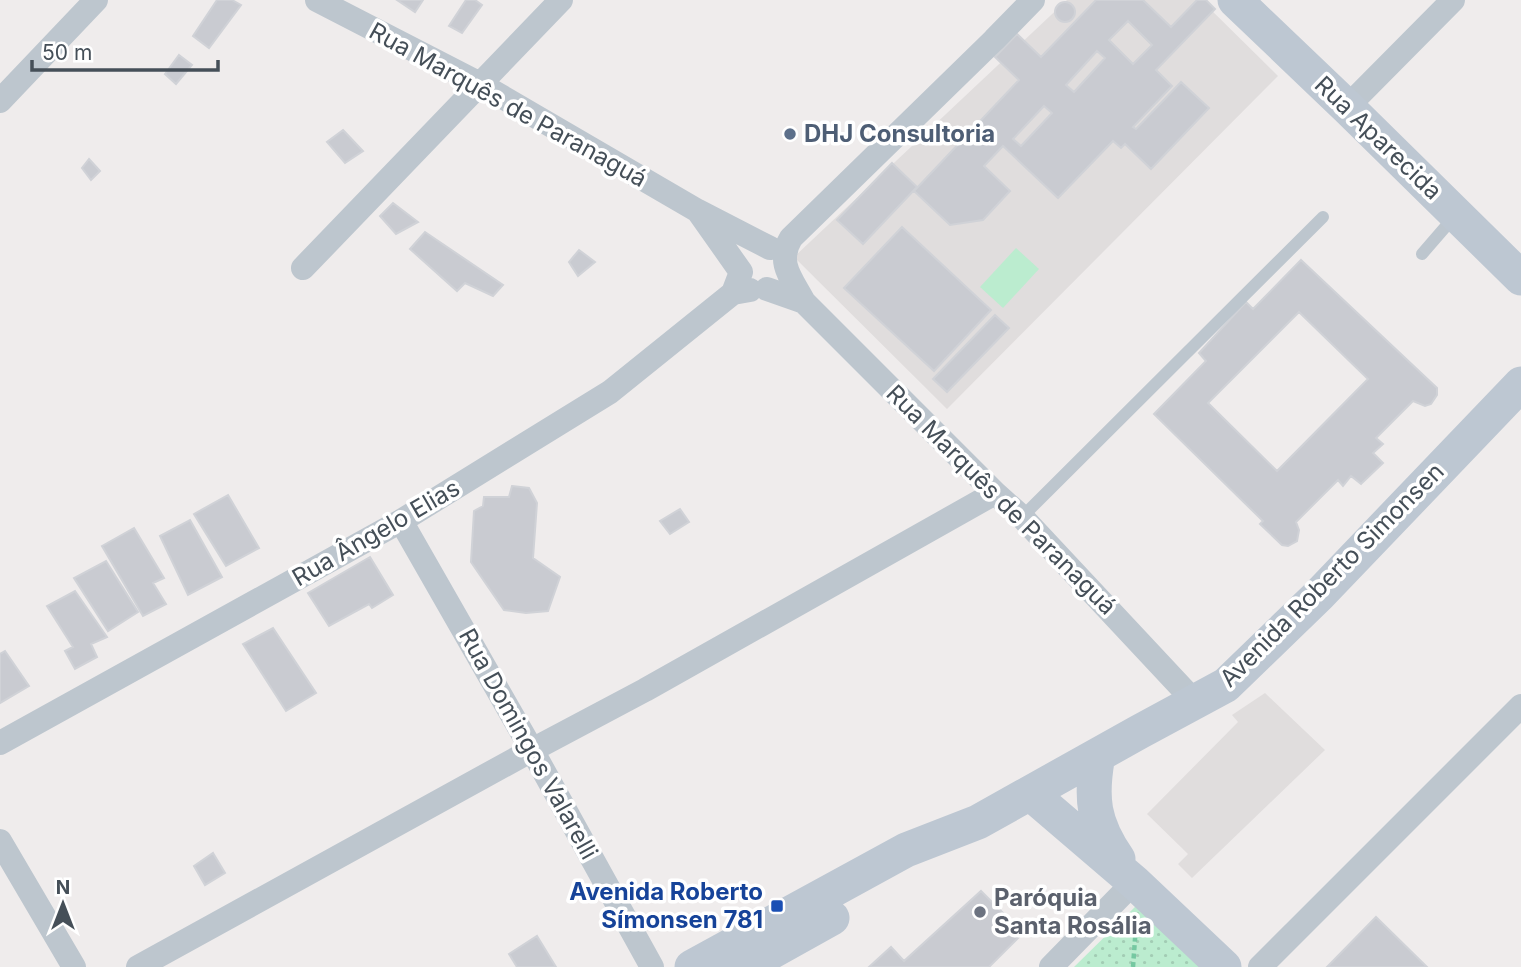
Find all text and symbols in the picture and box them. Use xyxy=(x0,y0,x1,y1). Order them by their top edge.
street label: Rua Marquês de Paranaguá xyxy=(364,16,652,193)
scale bar xyxy=(32,28,217,72)
text: 50 m xyxy=(42,40,92,65)
street label: Rua Aparecida xyxy=(1309,70,1448,205)
place label: DHJ Consultoria xyxy=(804,119,995,148)
marker: DHJ Consultoria xyxy=(782,126,798,142)
street label: Rua Marquês de Paranaguá xyxy=(881,379,1122,620)
street label: Avenida Roberto Simonsen xyxy=(1214,457,1450,693)
street label: Rua Ângelo Elias xyxy=(286,472,465,592)
street label: Rua Domingos Valarelli xyxy=(453,623,604,864)
north arrow xyxy=(28,869,98,939)
text: N xyxy=(56,876,70,899)
place label: Avenida Roberto Símonsen 781 xyxy=(569,877,763,934)
place label: Paróquia Santa Rosália xyxy=(994,883,1152,940)
marker: Avenida Roberto Símonsen 781 xyxy=(769,898,785,914)
marker: Paróquia Santa Rosália xyxy=(972,904,988,920)

